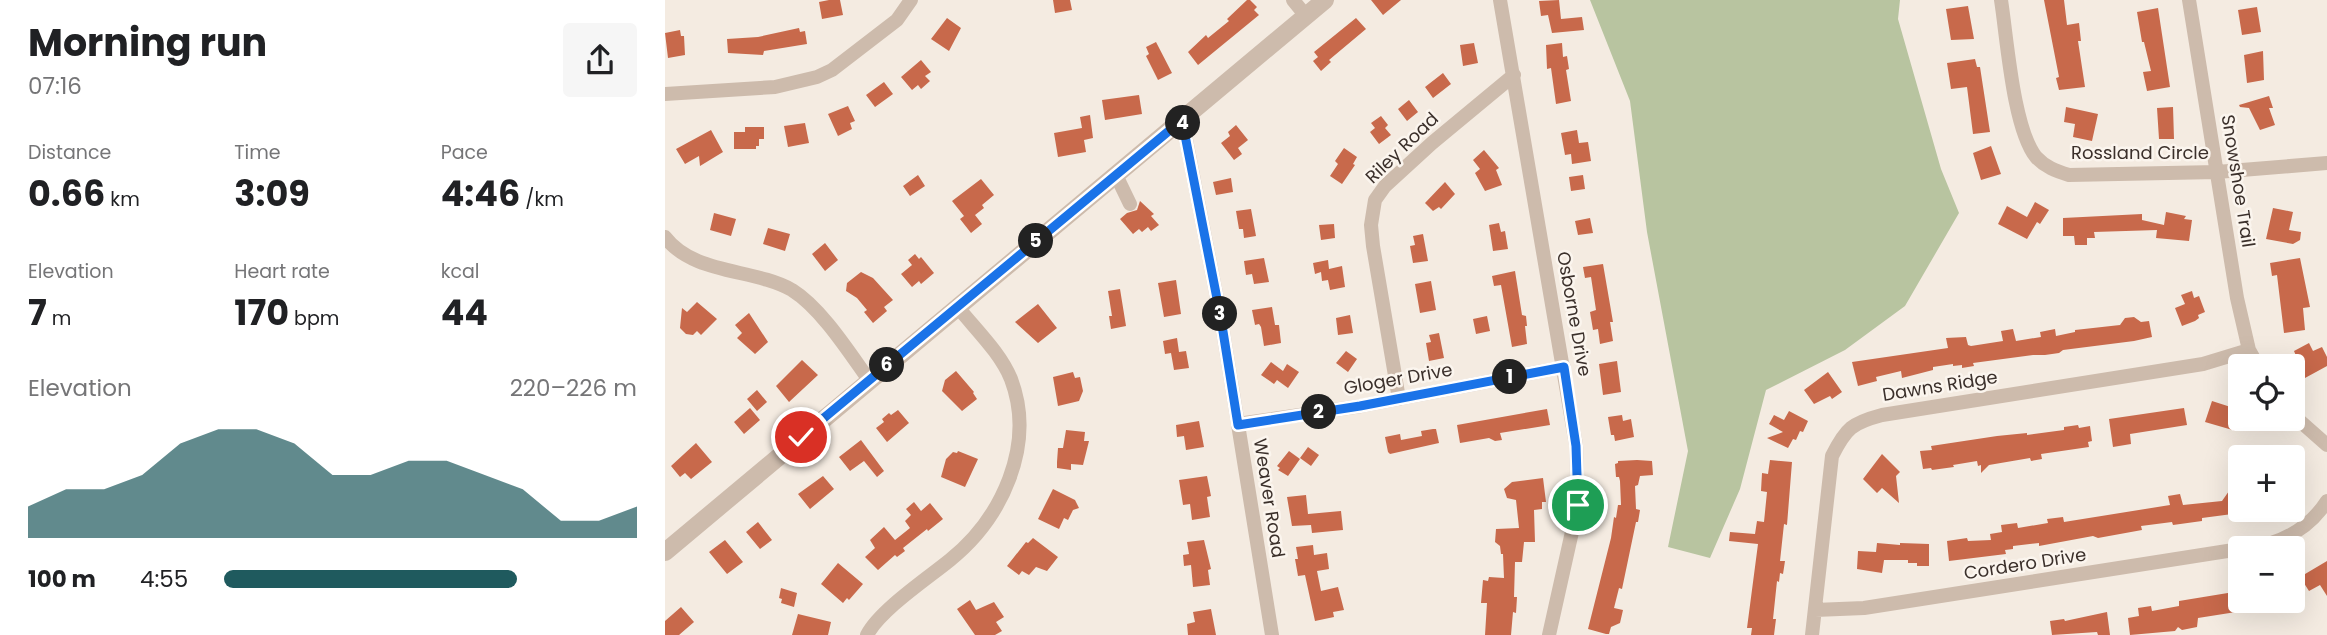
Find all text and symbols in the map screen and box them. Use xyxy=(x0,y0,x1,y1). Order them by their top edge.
text: Morning run xyxy=(28,16,267,69)
button: share xyxy=(563,23,637,97)
text: 07:16 xyxy=(28,70,82,102)
pin: 4 xyxy=(1165,106,1201,140)
street label: Riley Road xyxy=(1360,106,1444,189)
text: 4 xyxy=(1176,109,1189,136)
street label: Snowshoe Trail xyxy=(2216,113,2261,249)
text: Distance xyxy=(28,139,111,166)
text: Time xyxy=(234,139,281,166)
text: Pace xyxy=(441,139,488,166)
street label: Rossland Circle xyxy=(2071,140,2209,165)
text: 0.66 xyxy=(28,169,105,218)
text: 3:09 xyxy=(234,169,310,218)
text: 4:46 xyxy=(441,169,520,218)
text: km xyxy=(105,186,140,213)
text: /km xyxy=(520,186,564,213)
pin: 5 xyxy=(1019,224,1053,258)
text: 5 xyxy=(1029,227,1042,254)
street label: Osborne Drive xyxy=(1551,249,1598,378)
text: Elevation xyxy=(28,258,114,285)
text: Heart rate xyxy=(234,258,330,285)
text: kcal xyxy=(441,258,480,285)
text: 7 xyxy=(28,288,47,337)
text: 170 xyxy=(234,288,289,337)
text: 44 xyxy=(441,288,488,337)
pin: 3 xyxy=(1203,296,1237,332)
text: 3 xyxy=(1214,300,1225,327)
text: m xyxy=(47,305,71,332)
text: bpm xyxy=(289,305,339,332)
pin: 6 xyxy=(869,348,905,382)
text: 6 xyxy=(880,351,893,378)
map controls xyxy=(2228,354,2305,613)
button: locate xyxy=(2228,354,2305,431)
street label: Gloger Drive xyxy=(1342,357,1454,400)
pin: 1 xyxy=(1493,360,1527,394)
text: 1 xyxy=(1506,363,1513,390)
street label: Dawns Ridge xyxy=(1881,364,1999,407)
text: Elevation xyxy=(28,372,132,404)
text: 220–226 m xyxy=(510,372,637,404)
pin: 2 xyxy=(1301,394,1337,430)
text: 2 xyxy=(1313,398,1324,425)
pin xyxy=(771,407,831,467)
icon: check xyxy=(782,418,820,456)
street label: Weaver Road xyxy=(1248,436,1291,559)
button: + xyxy=(2228,445,2305,522)
pin xyxy=(1548,475,1608,535)
icon: arrive xyxy=(1559,486,1597,524)
button: − xyxy=(2228,536,2305,613)
street label: Cordero Drive xyxy=(1962,541,2088,586)
text: 100 m xyxy=(28,563,96,595)
text: 4:55 xyxy=(140,563,188,595)

